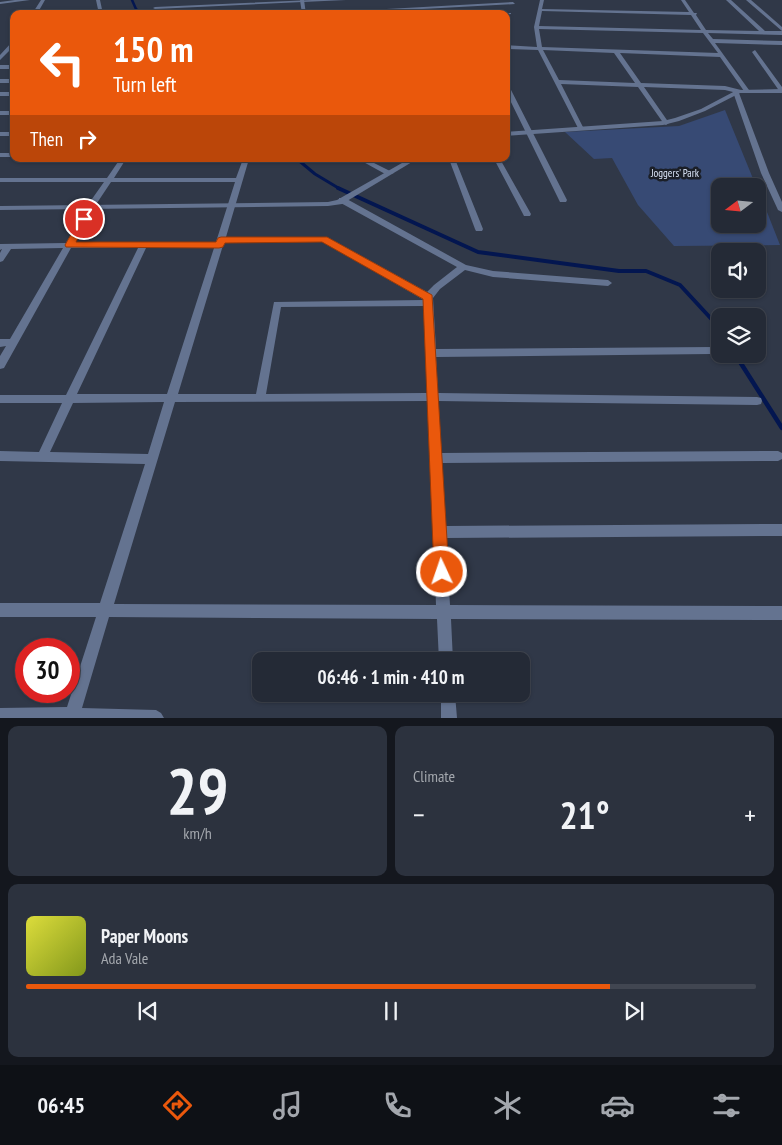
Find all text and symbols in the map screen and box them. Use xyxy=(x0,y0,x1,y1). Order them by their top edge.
text: 150 m xyxy=(113,26,194,72)
icon: left xyxy=(30,30,95,95)
text: Turn left xyxy=(113,70,177,98)
icon: right xyxy=(73,125,101,153)
text: Then xyxy=(30,127,63,151)
park label: Joggers' Park xyxy=(650,166,700,180)
north arrow xyxy=(711,178,766,232)
map controls xyxy=(711,178,766,363)
pin xyxy=(63,198,105,240)
icon: arrive xyxy=(70,205,98,233)
button: sound xyxy=(711,243,766,298)
button: layers xyxy=(711,308,766,363)
position arrow xyxy=(415,545,467,597)
speed limit sign: 30 xyxy=(15,638,80,703)
text: 06:46 · 1 min · 410 m xyxy=(318,665,464,689)
text: 29 xyxy=(166,748,229,832)
text: Climate xyxy=(413,766,455,786)
text: 21° xyxy=(559,790,610,839)
text: − xyxy=(413,796,425,833)
text: + xyxy=(744,796,756,833)
text: km/h xyxy=(183,823,212,843)
text: Paper Moons xyxy=(101,924,188,948)
text: Ada Vale xyxy=(101,948,148,968)
icon: previous xyxy=(134,997,162,1025)
icon: pause xyxy=(377,997,405,1025)
icon: next xyxy=(620,997,648,1025)
icon: directions xyxy=(160,1088,195,1123)
icon: music xyxy=(270,1088,305,1123)
icon: phone xyxy=(380,1088,415,1123)
icon: climate xyxy=(490,1088,525,1123)
icon: car xyxy=(600,1088,635,1123)
icon: filters xyxy=(709,1088,744,1123)
text: 06:45 xyxy=(37,1091,85,1119)

